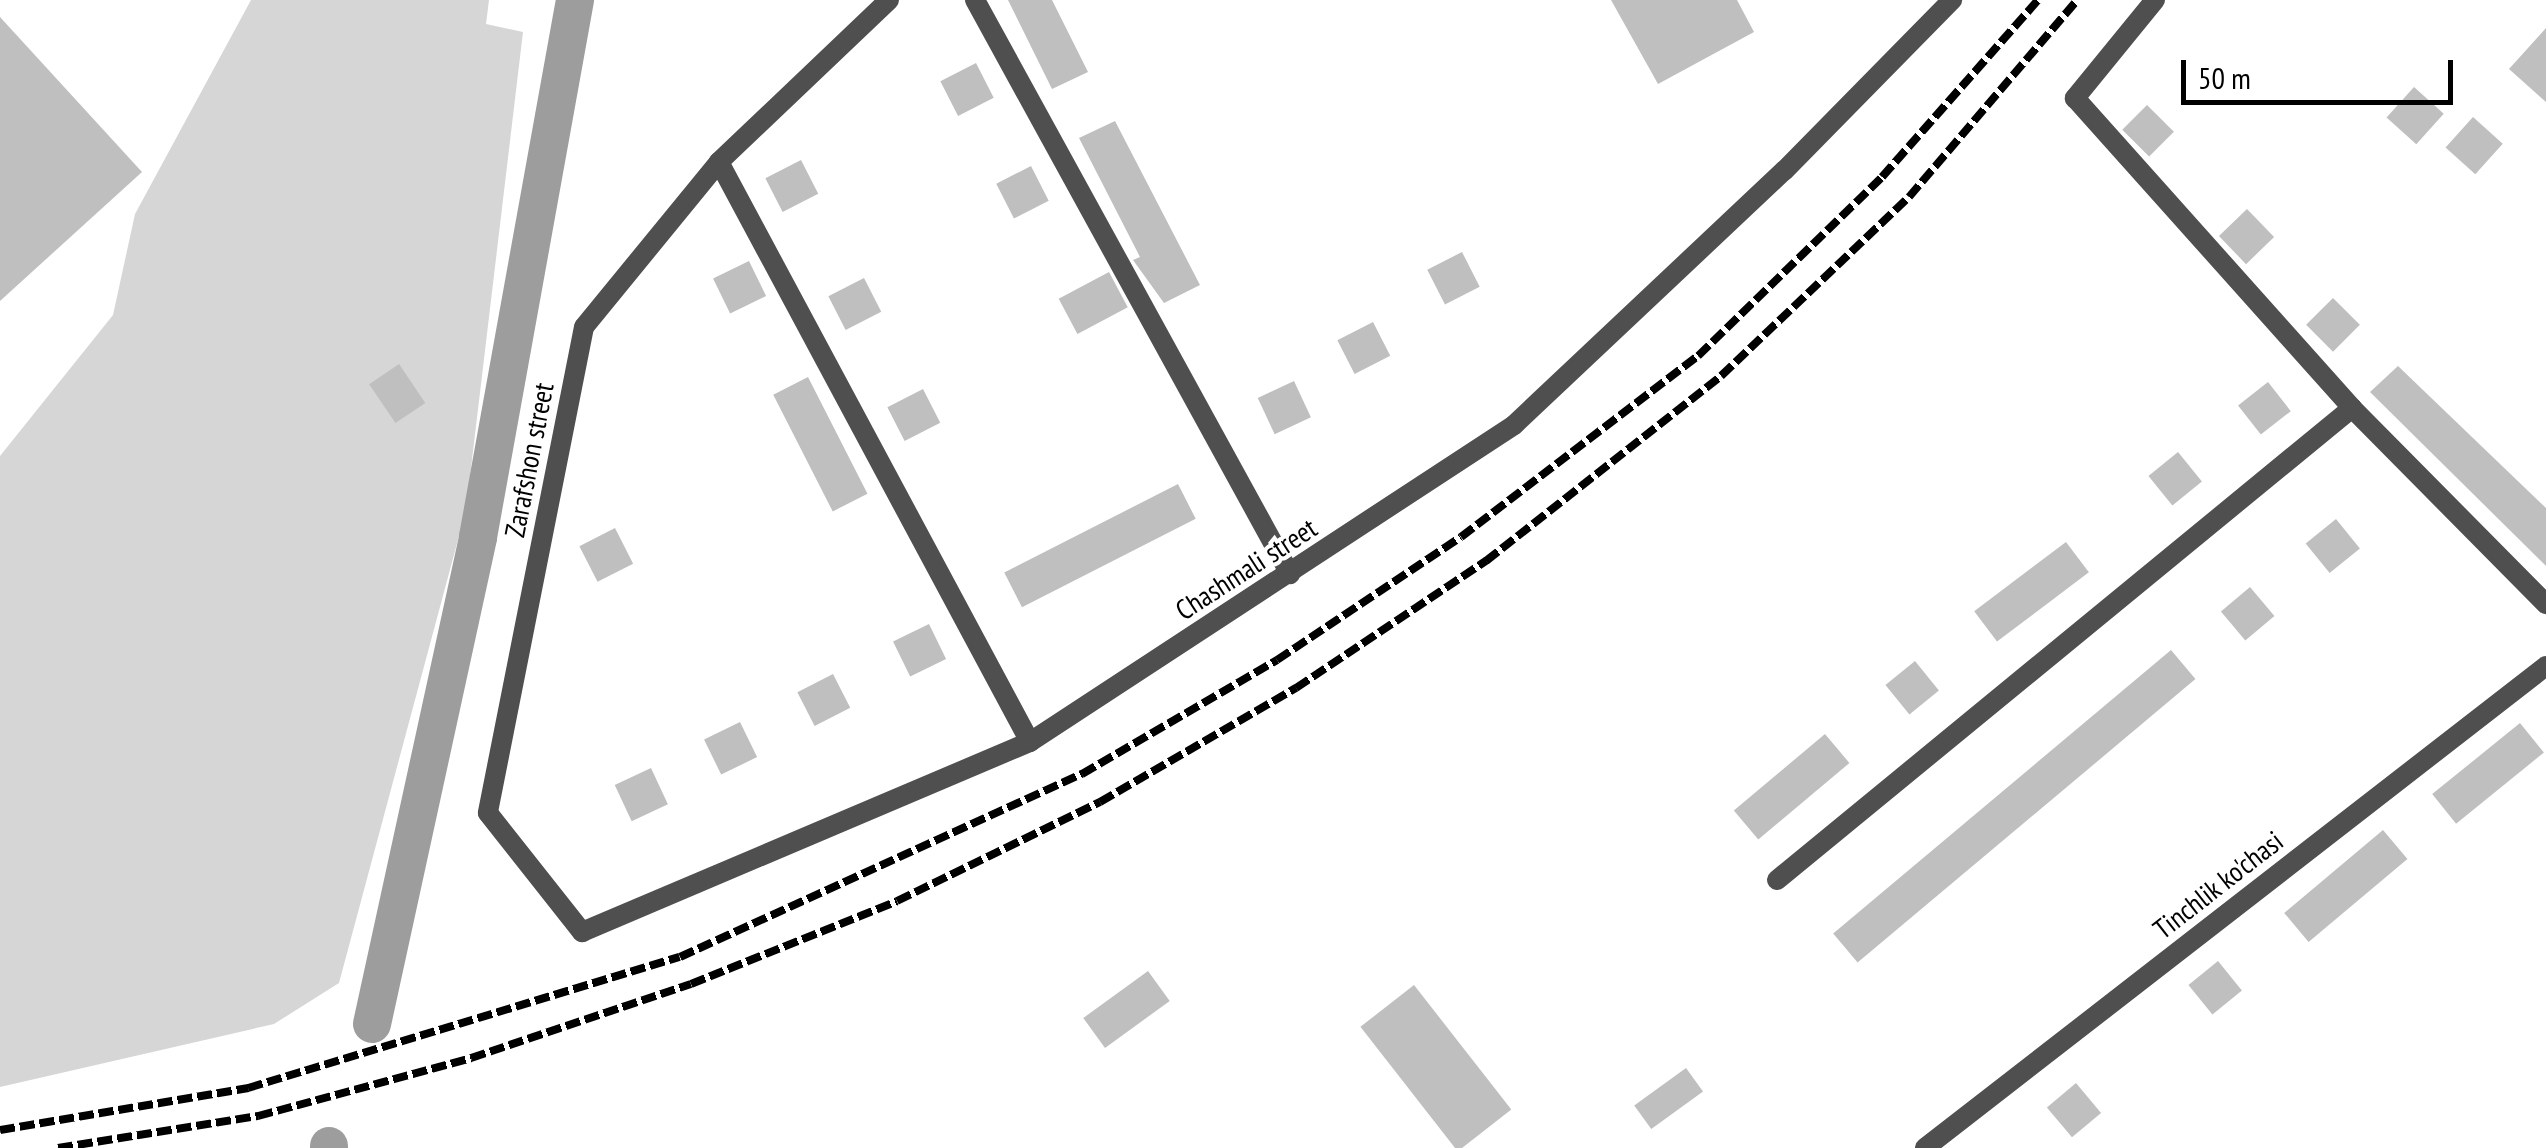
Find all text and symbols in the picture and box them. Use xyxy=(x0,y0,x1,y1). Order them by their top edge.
scale bar xyxy=(2186,40,2458,102)
text: 50 m xyxy=(2198,58,2251,97)
street label: Zarafshon street xyxy=(498,380,560,540)
street label: Chashmali street xyxy=(1169,511,1323,627)
street label: Tinchlik ko'chasi xyxy=(2146,824,2290,946)

